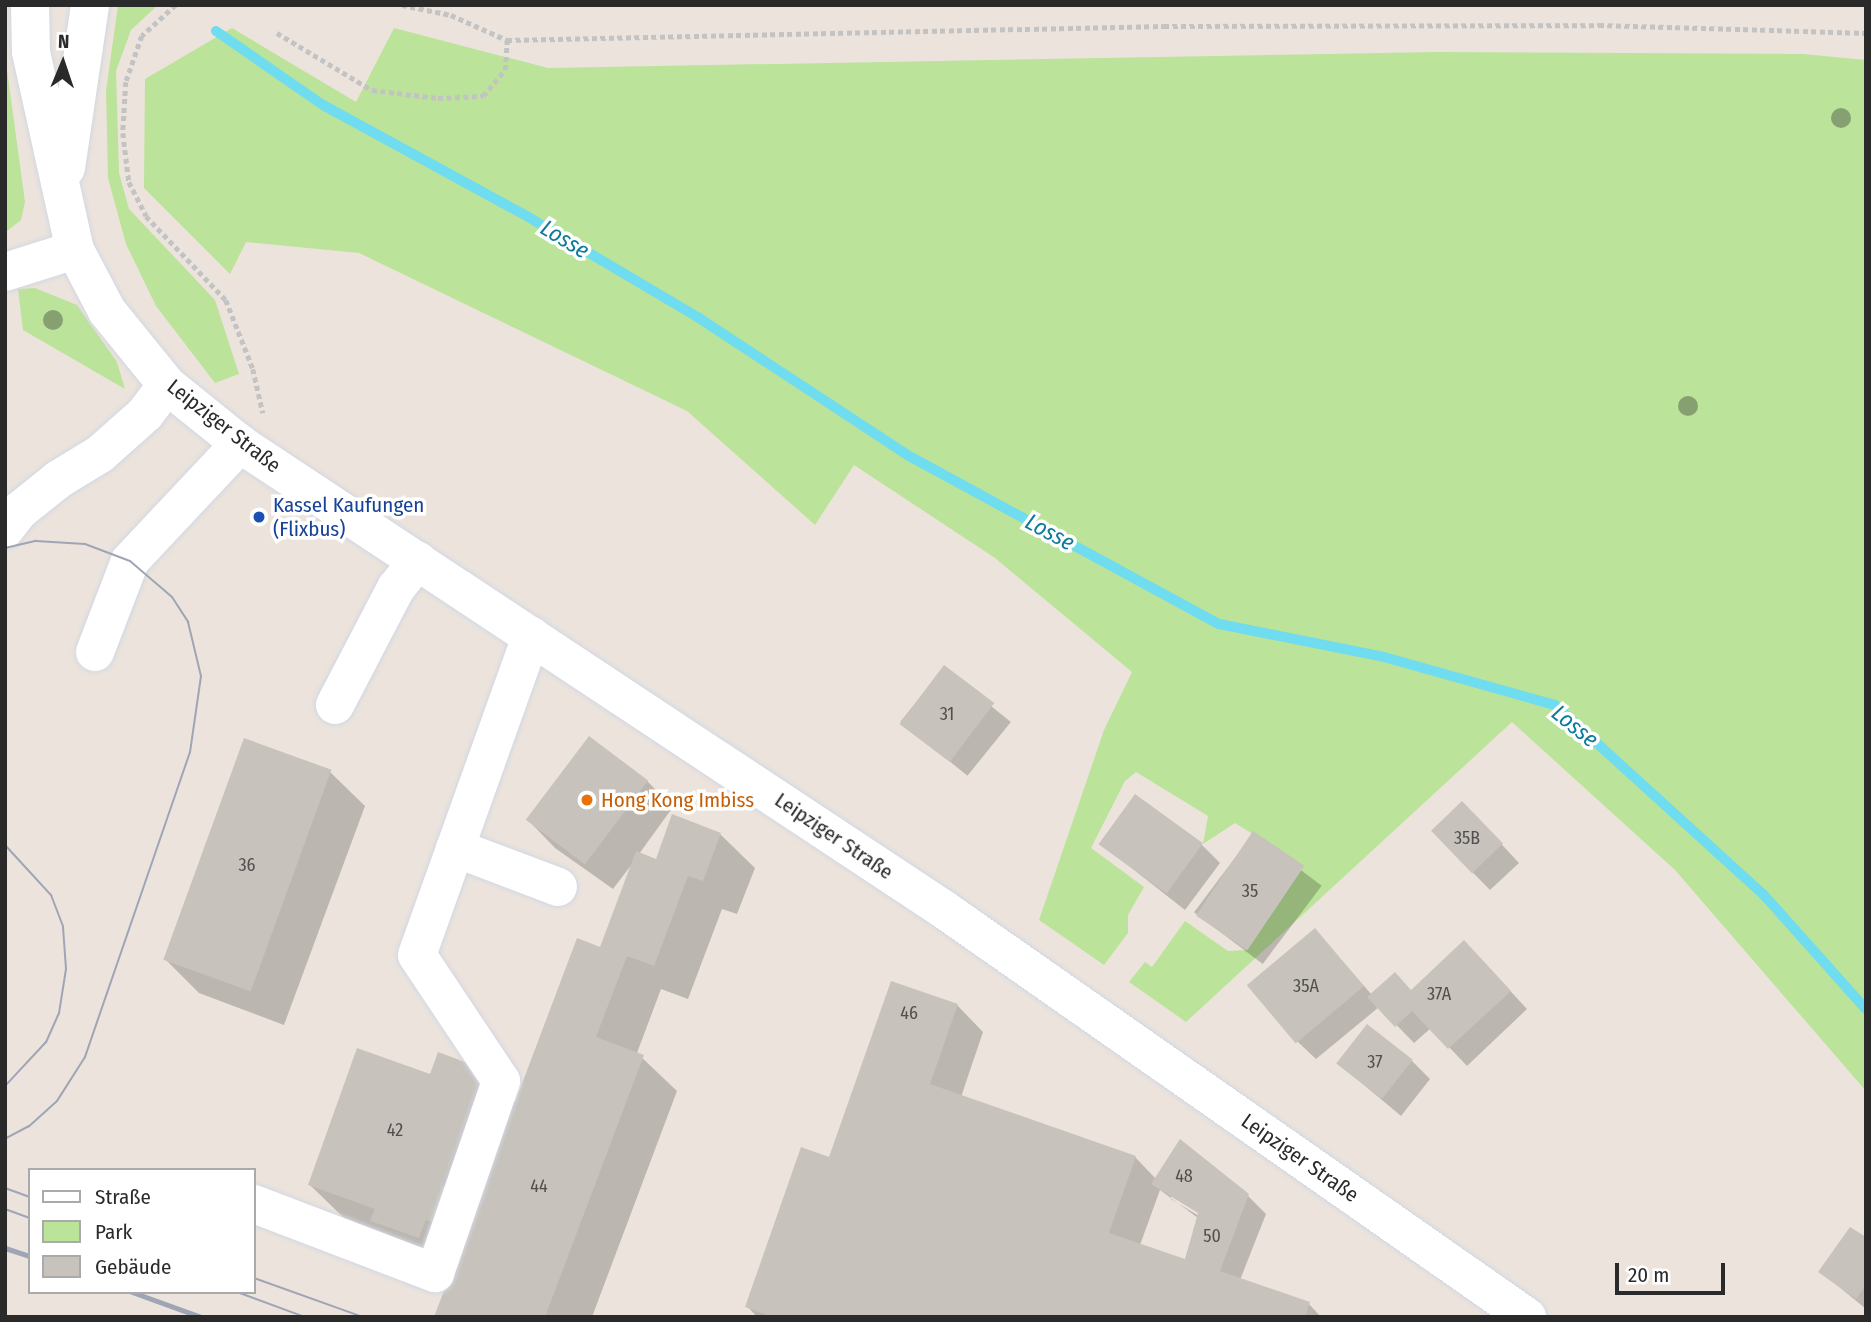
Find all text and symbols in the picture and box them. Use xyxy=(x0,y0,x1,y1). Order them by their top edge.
north arrow xyxy=(28,28,98,98)
text: N xyxy=(58,30,70,53)
water label: Losse xyxy=(536,214,594,264)
street label: Leipziger Straße xyxy=(162,374,286,478)
place label: Kassel Kaufungen (Flixbus) xyxy=(273,492,424,542)
water label: Losse xyxy=(1021,508,1079,556)
marker: Kassel Kaufungen (Flixbus) xyxy=(251,509,267,525)
water label: Losse xyxy=(1546,699,1604,753)
house number: 31 xyxy=(940,703,954,725)
place label: Hong Kong Imbiss xyxy=(601,787,754,813)
street label: Leipziger Straße xyxy=(770,787,898,885)
marker: Hong Kong Imbiss xyxy=(579,792,595,808)
house number: 35B xyxy=(1454,827,1480,849)
house number: 36 xyxy=(238,854,256,876)
house number: 35 xyxy=(1242,880,1258,902)
house number: 35A xyxy=(1293,975,1319,997)
house number: 37A xyxy=(1427,983,1451,1005)
house number: 46 xyxy=(900,1002,918,1024)
house number: 37 xyxy=(1367,1051,1383,1073)
street label: Leipziger Straße xyxy=(1237,1108,1363,1208)
house number: 42 xyxy=(387,1119,403,1141)
house number: 48 xyxy=(1175,1165,1193,1187)
legend xyxy=(28,1168,256,1294)
house number: 44 xyxy=(530,1175,548,1197)
text: Straße xyxy=(95,1184,151,1210)
text: Park xyxy=(95,1219,132,1245)
house number: 50 xyxy=(1203,1225,1221,1247)
scale bar xyxy=(1619,1248,1729,1292)
text: Gebäude xyxy=(95,1254,171,1280)
text: 20 m xyxy=(1628,1262,1669,1288)

